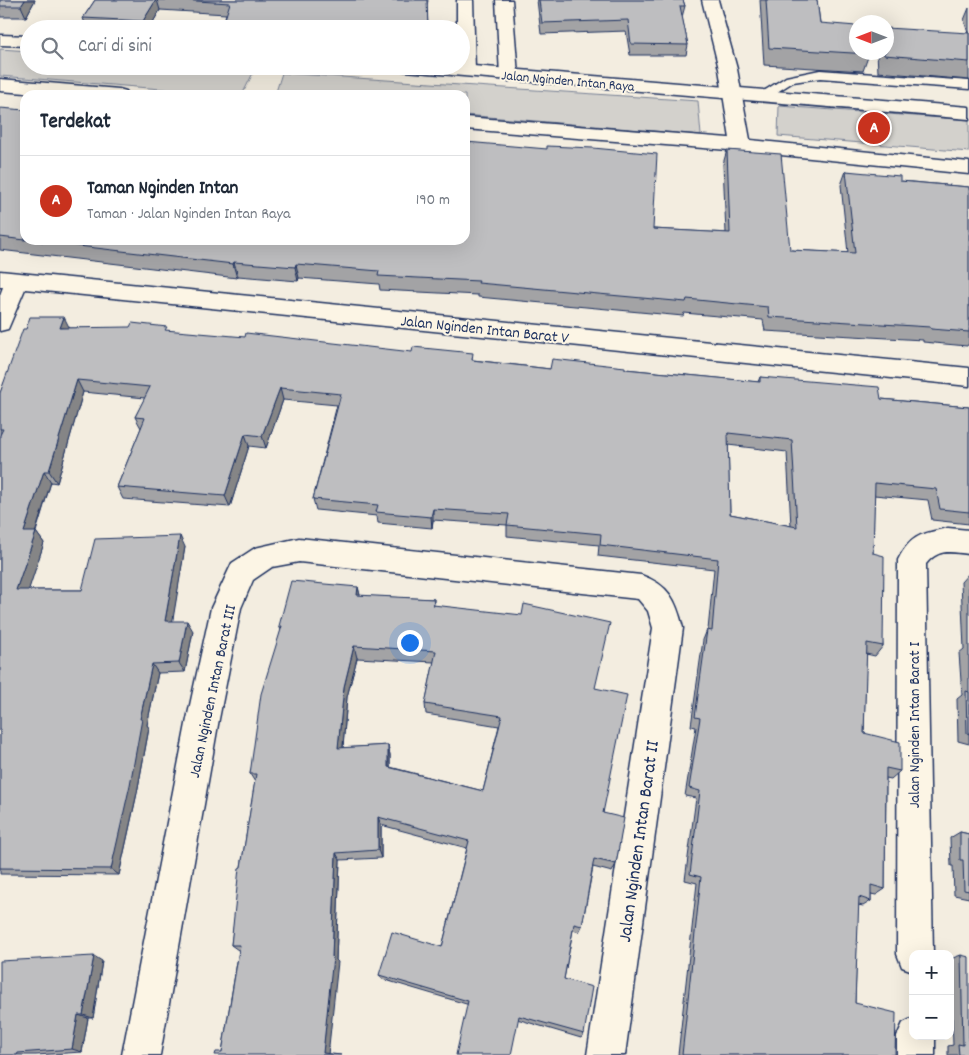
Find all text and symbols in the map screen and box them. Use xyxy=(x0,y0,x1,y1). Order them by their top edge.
north arrow xyxy=(849,15,894,60)
search box xyxy=(20,20,470,75)
icon: search xyxy=(38,34,66,62)
text: Cari di sini xyxy=(78,34,152,61)
street label: Jalan Nginden Intan Raya xyxy=(500,66,636,98)
text: Terdekat xyxy=(40,108,111,138)
pin: A xyxy=(858,109,890,147)
text: Taman Nginden Intan xyxy=(87,176,238,203)
text: A xyxy=(52,189,60,212)
text: 190 m xyxy=(416,189,450,212)
text: Taman · Jalan Nginden Intan Raya xyxy=(87,203,290,226)
street label: Jalan Nginden Intan Barat V xyxy=(399,310,570,351)
street label: Jalan Nginden Intan Barat III xyxy=(184,603,243,780)
your location xyxy=(397,630,423,656)
street label: Jalan Nginden Intan Barat I xyxy=(904,642,927,808)
street label: Jalan Nginden Intan Barat II xyxy=(613,739,668,944)
map controls xyxy=(909,950,954,1040)
button: + xyxy=(909,950,954,995)
button: − xyxy=(909,995,954,1040)

